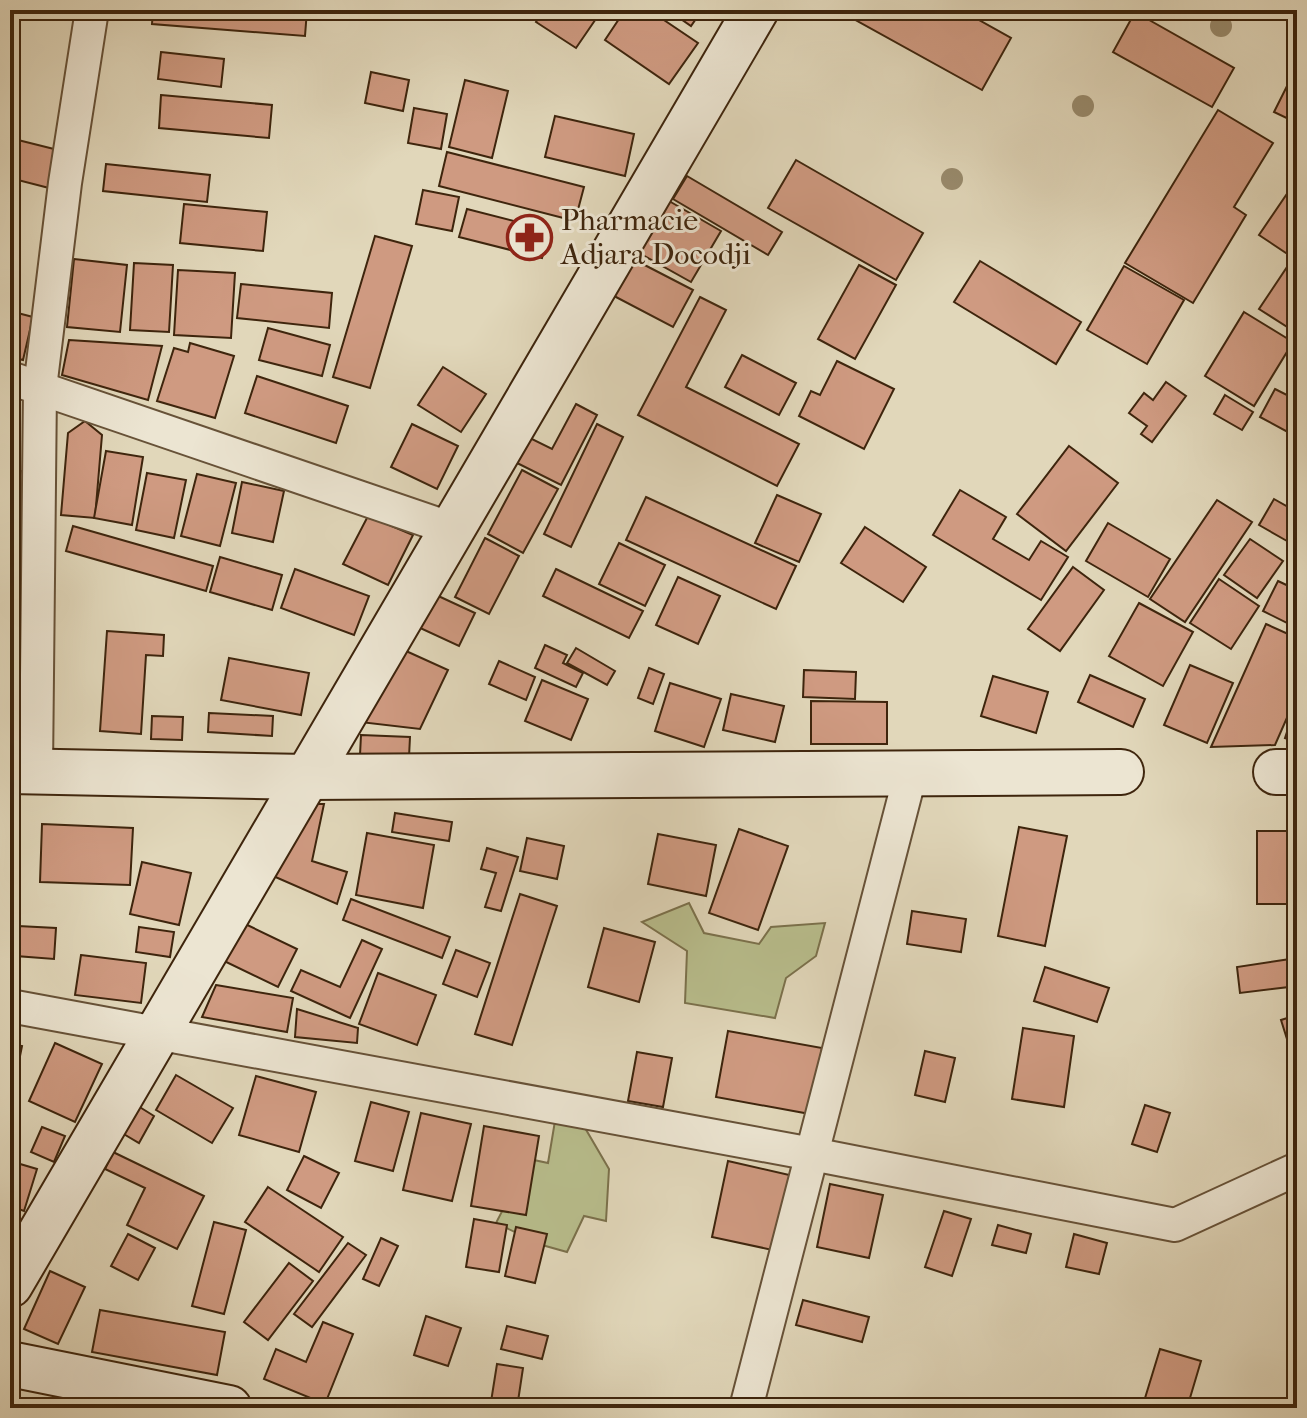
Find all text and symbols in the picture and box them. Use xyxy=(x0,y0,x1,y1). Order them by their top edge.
place label: Pharmacie Adjara Docodji xyxy=(560,203,751,272)
pharmacy icon: Pharmacie Adjara Docodji xyxy=(506,213,554,261)

